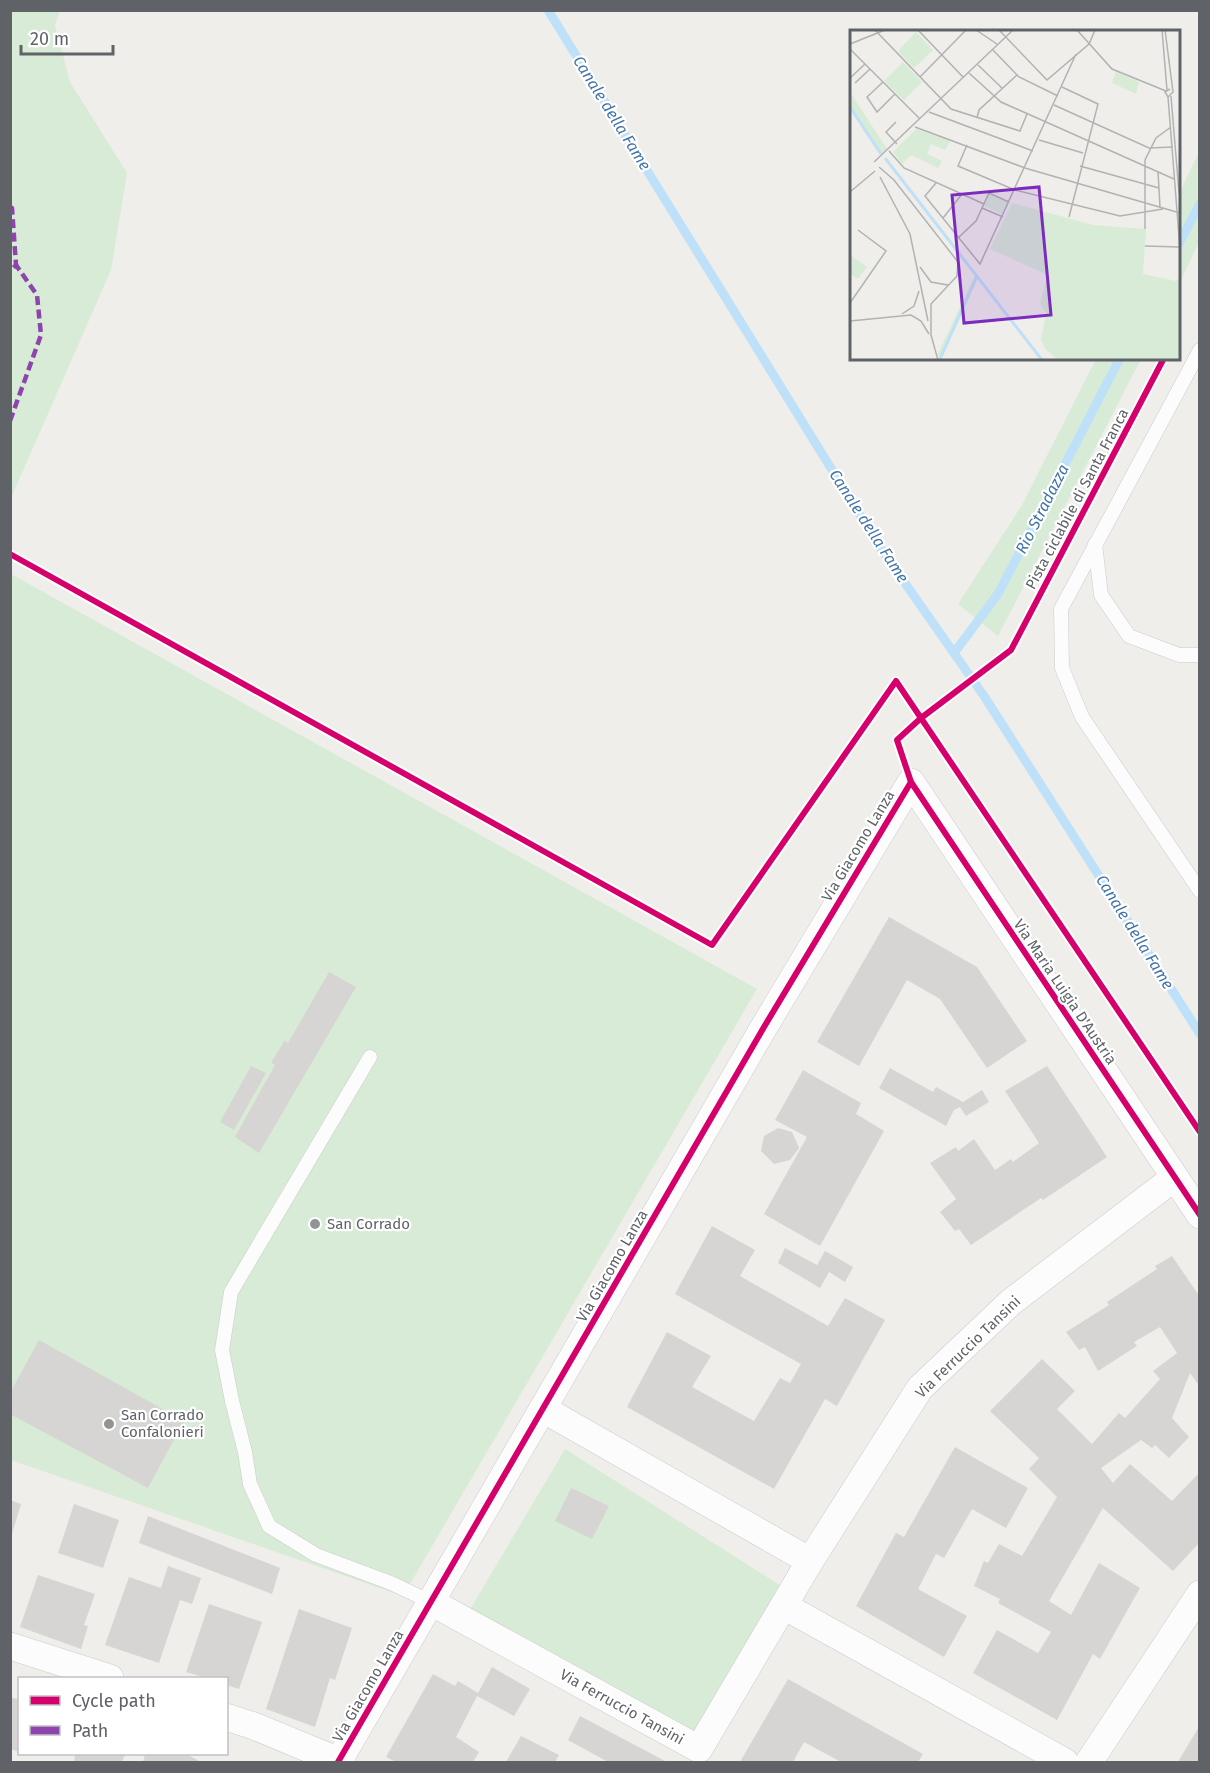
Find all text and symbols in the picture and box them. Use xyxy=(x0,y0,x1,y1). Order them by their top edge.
scale bar xyxy=(21,18,112,56)
text: 20 m xyxy=(30,28,69,50)
inset map xyxy=(850,30,1180,360)
water label: Canale della Fame xyxy=(569,52,655,174)
street label: Pista ciclabile di Santa Franca xyxy=(1022,406,1132,592)
water label: Rio Stradazza xyxy=(1011,461,1073,557)
water label: Canale della Fame xyxy=(825,466,913,586)
street label: Via Giacomo Lanza xyxy=(818,787,898,905)
water label: Canale della Fame xyxy=(1092,871,1178,993)
street label: Via Maria Luigia D'Austria xyxy=(1010,916,1120,1068)
street label: Via Giacomo Lanza xyxy=(573,1207,651,1325)
place label: San Corrado xyxy=(327,1215,410,1233)
marker: San Corrado xyxy=(308,1217,322,1231)
street label: Via Ferruccio Tansini xyxy=(912,1292,1024,1402)
place label: San Corrado Confalonieri xyxy=(121,1406,204,1441)
marker: San Corrado Confalonieri xyxy=(102,1417,116,1431)
street label: Via Giacomo Lanza xyxy=(329,1627,407,1745)
street label: Via Ferruccio Tansini xyxy=(557,1665,687,1749)
legend xyxy=(18,1677,228,1755)
text: Cycle path xyxy=(72,1690,156,1712)
text: Path xyxy=(72,1720,108,1742)

